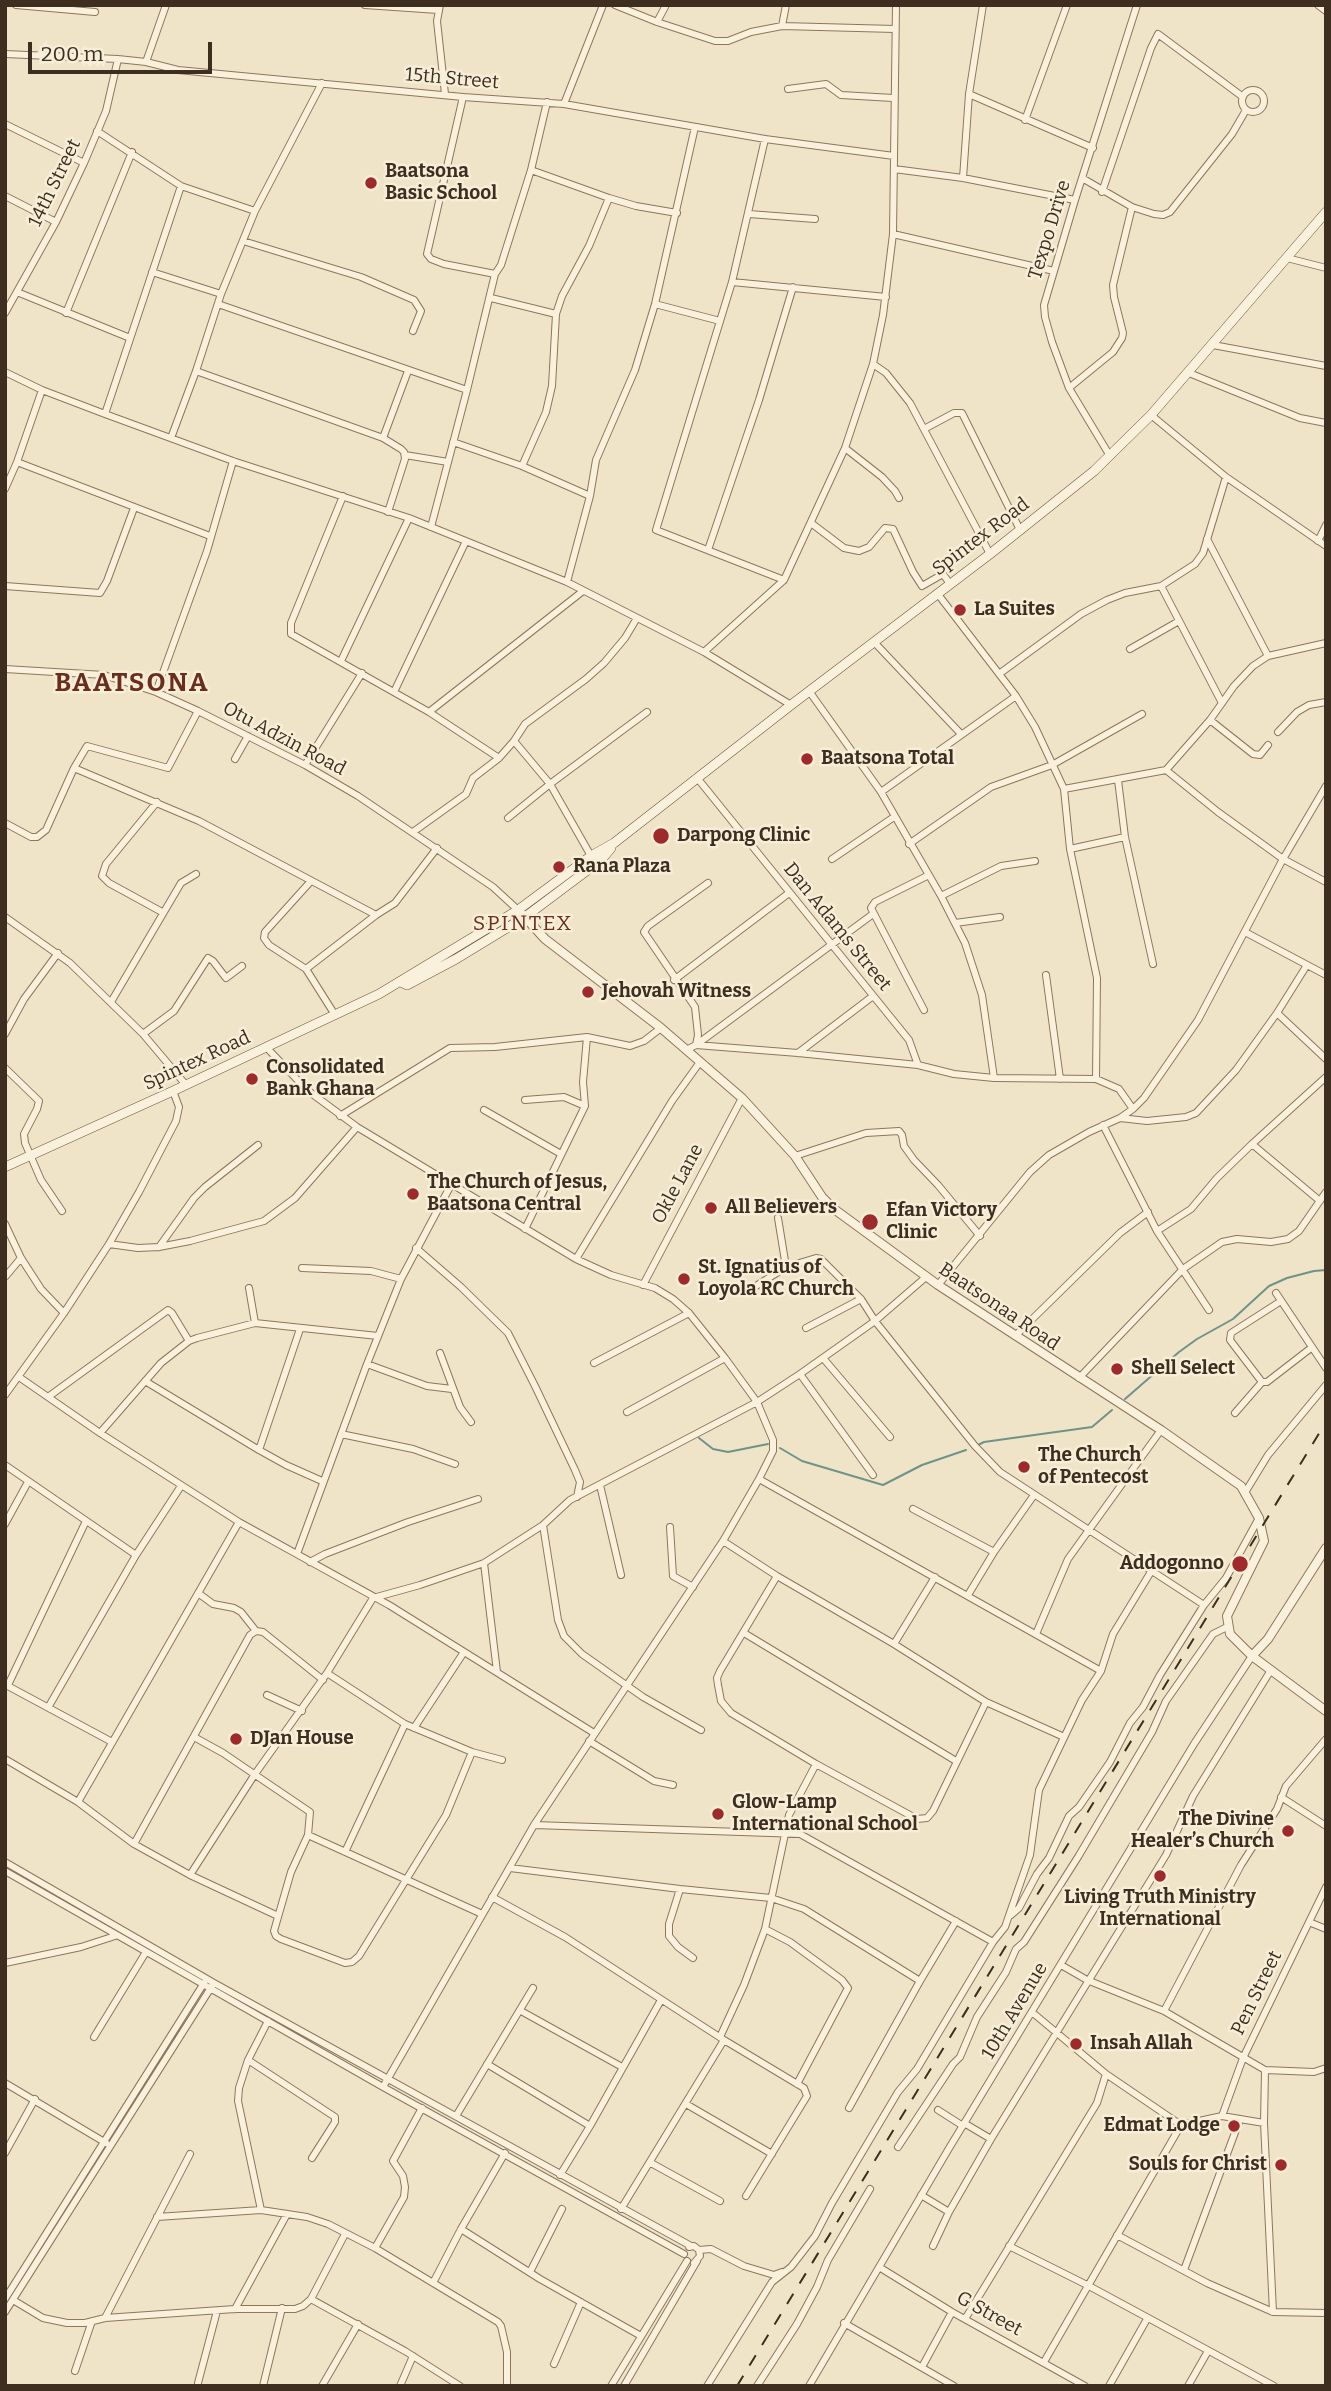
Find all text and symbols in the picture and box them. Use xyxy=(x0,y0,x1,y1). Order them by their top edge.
scale bar xyxy=(32,28,215,72)
text: 200 m xyxy=(41,41,104,67)
street label: 15th Street xyxy=(404,64,500,94)
street label: 14th Street xyxy=(24,135,86,231)
place label: Baatsona Basic School xyxy=(385,161,497,205)
marker: Baatsona Basic School xyxy=(363,175,379,191)
street label: Texpo Drive xyxy=(1024,177,1076,283)
street label: Spintex Road xyxy=(928,493,1034,581)
place label: La Suites xyxy=(974,599,1055,621)
marker: La Suites xyxy=(952,602,968,618)
district label: BAATSONA xyxy=(55,668,209,700)
street label: Otu Adzin Road xyxy=(219,697,349,781)
place label: Baatsona Total xyxy=(821,748,954,770)
marker: Baatsona Total xyxy=(799,751,815,767)
place label: Darpong Clinic xyxy=(677,825,810,847)
marker: Darpong Clinic xyxy=(651,826,671,846)
place label: Rana Plaza xyxy=(573,856,671,878)
street label: Dan Adams Street xyxy=(778,858,896,996)
marker: Rana Plaza xyxy=(551,859,567,875)
district label: SPINTEX xyxy=(474,911,572,937)
place label: Jehovah Witness xyxy=(602,981,751,1003)
marker: Jehovah Witness xyxy=(580,984,596,1000)
street label: Spintex Road xyxy=(140,1026,254,1096)
place label: Consolidated Bank Ghana xyxy=(266,1057,384,1101)
marker: Consolidated Bank Ghana xyxy=(244,1071,260,1087)
street label: Okle Lane xyxy=(647,1140,709,1228)
place label: The Church of Jesus, Baatsona Central xyxy=(427,1172,607,1216)
marker: The Church of Jesus, Baatsona Central xyxy=(405,1186,421,1202)
place label: All Believers xyxy=(725,1197,837,1219)
marker: All Believers xyxy=(703,1200,719,1216)
place label: Efan Victory Clinic xyxy=(886,1200,997,1244)
marker: Efan Victory Clinic xyxy=(860,1212,880,1232)
place label: St. Ignatius of Loyola RC Church xyxy=(698,1257,854,1301)
street label: Baatsonaa Road xyxy=(934,1258,1064,1356)
marker: St. Ignatius of Loyola RC Church xyxy=(676,1271,692,1287)
place label: Shell Select xyxy=(1131,1358,1235,1380)
marker: Shell Select xyxy=(1109,1361,1125,1377)
place label: The Church of Pentecost xyxy=(1038,1445,1149,1489)
marker: The Church of Pentecost xyxy=(1016,1459,1032,1475)
place label: Addogonno xyxy=(1120,1553,1224,1575)
marker: Addogonno xyxy=(1230,1554,1250,1574)
place label: DJan House xyxy=(250,1728,354,1750)
marker: DJan House xyxy=(228,1731,244,1747)
place label: Glow-Lamp International School xyxy=(732,1792,918,1836)
marker: Glow-Lamp International School xyxy=(710,1806,726,1822)
place label: The Divine Healer’s Church xyxy=(1131,1809,1274,1853)
marker: The Divine Healer’s Church xyxy=(1280,1823,1296,1839)
marker: Living Truth Ministry International xyxy=(1152,1868,1168,1884)
place label: Living Truth Ministry International xyxy=(1064,1887,1256,1931)
street label: Pen Street xyxy=(1227,1947,1287,2039)
street label: 10th Avenue xyxy=(977,1958,1053,2064)
place label: Insah Allah xyxy=(1090,2033,1192,2055)
marker: Insah Allah xyxy=(1068,2036,1084,2052)
place label: Edmat Lodge xyxy=(1104,2115,1220,2137)
marker: Edmat Lodge xyxy=(1226,2118,1242,2134)
place label: Souls for Christ xyxy=(1128,2154,1267,2176)
marker: Souls for Christ xyxy=(1273,2157,1289,2173)
street label: G Street xyxy=(952,2287,1026,2341)

